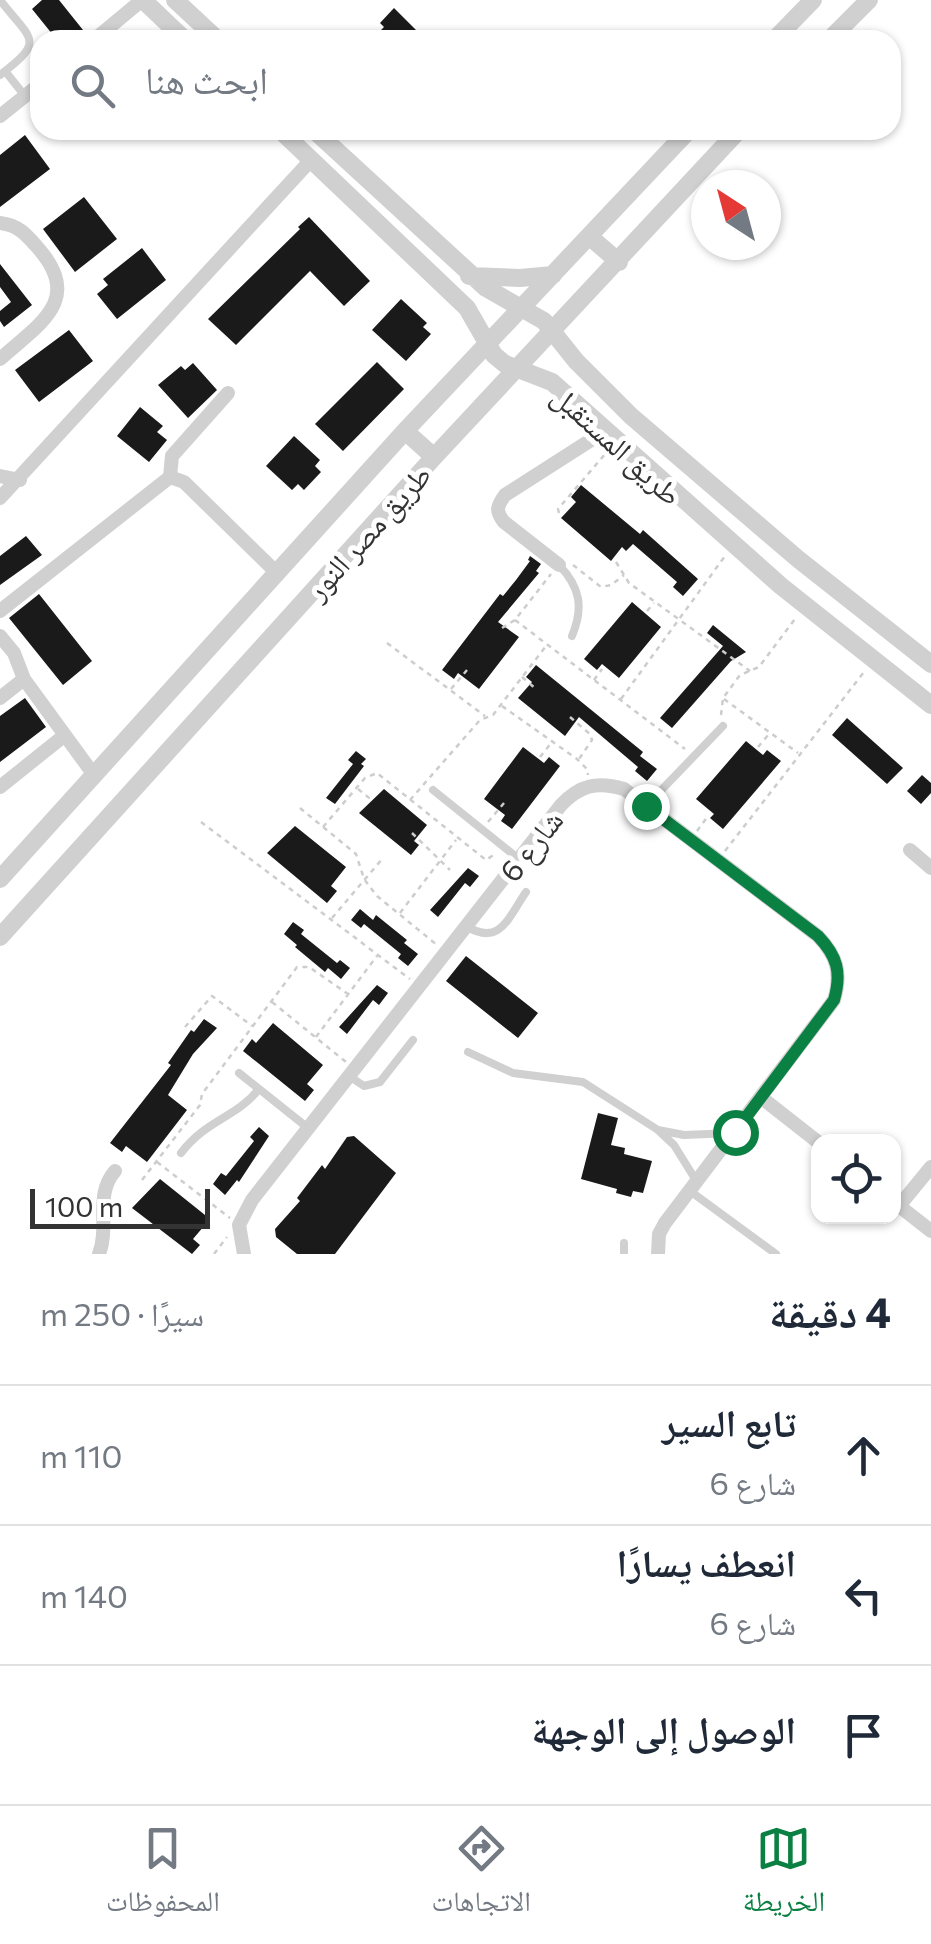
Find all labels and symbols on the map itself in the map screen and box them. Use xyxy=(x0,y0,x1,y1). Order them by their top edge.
north arrow xyxy=(691,170,781,260)
street label: طريق المستقبل xyxy=(544,376,691,513)
street label: طريق مصر النور xyxy=(296,455,439,609)
route end xyxy=(624,784,670,830)
street label: شارع 6 xyxy=(490,802,572,890)
route start xyxy=(713,1110,759,1156)
scale bar xyxy=(30,1184,210,1228)

